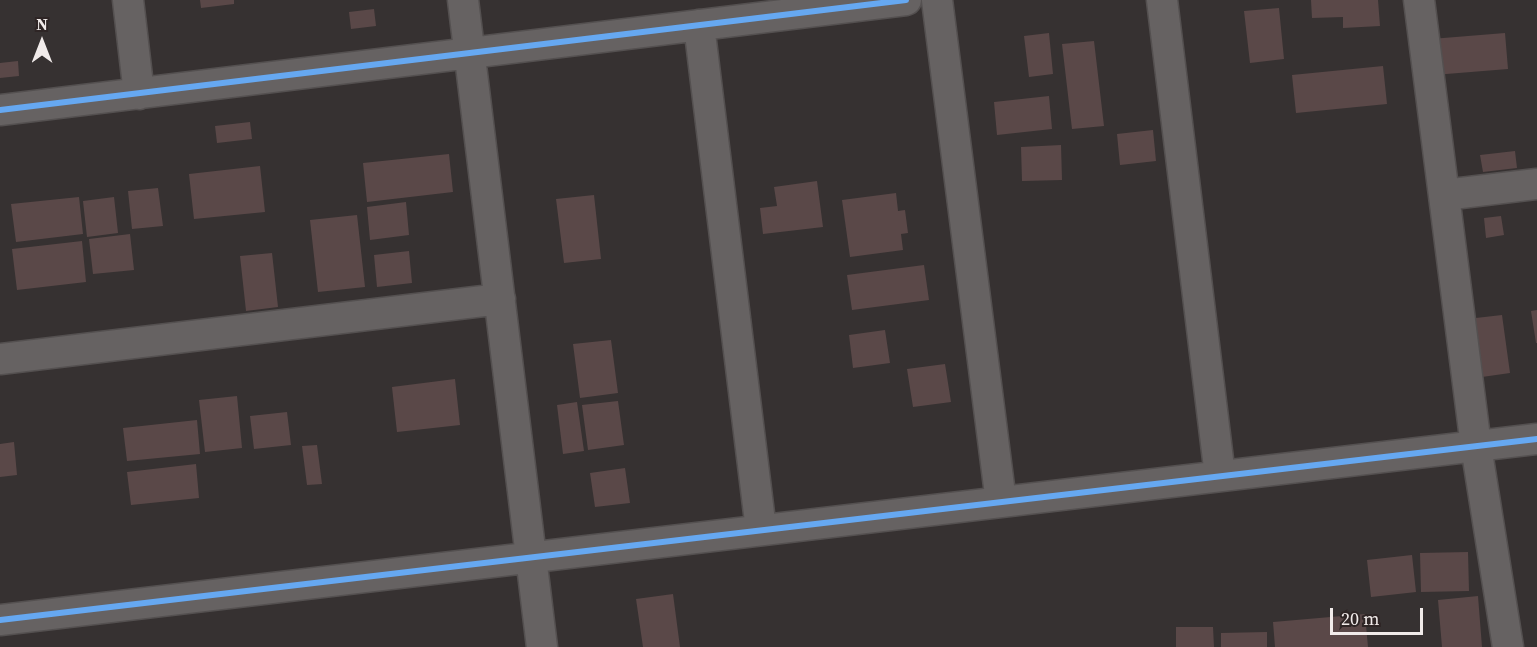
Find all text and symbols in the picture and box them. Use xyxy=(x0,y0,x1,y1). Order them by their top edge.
north arrow xyxy=(12,12,72,72)
text: N xyxy=(36,13,48,35)
scale bar xyxy=(1333,596,1426,634)
text: 20 m xyxy=(1341,606,1379,631)

